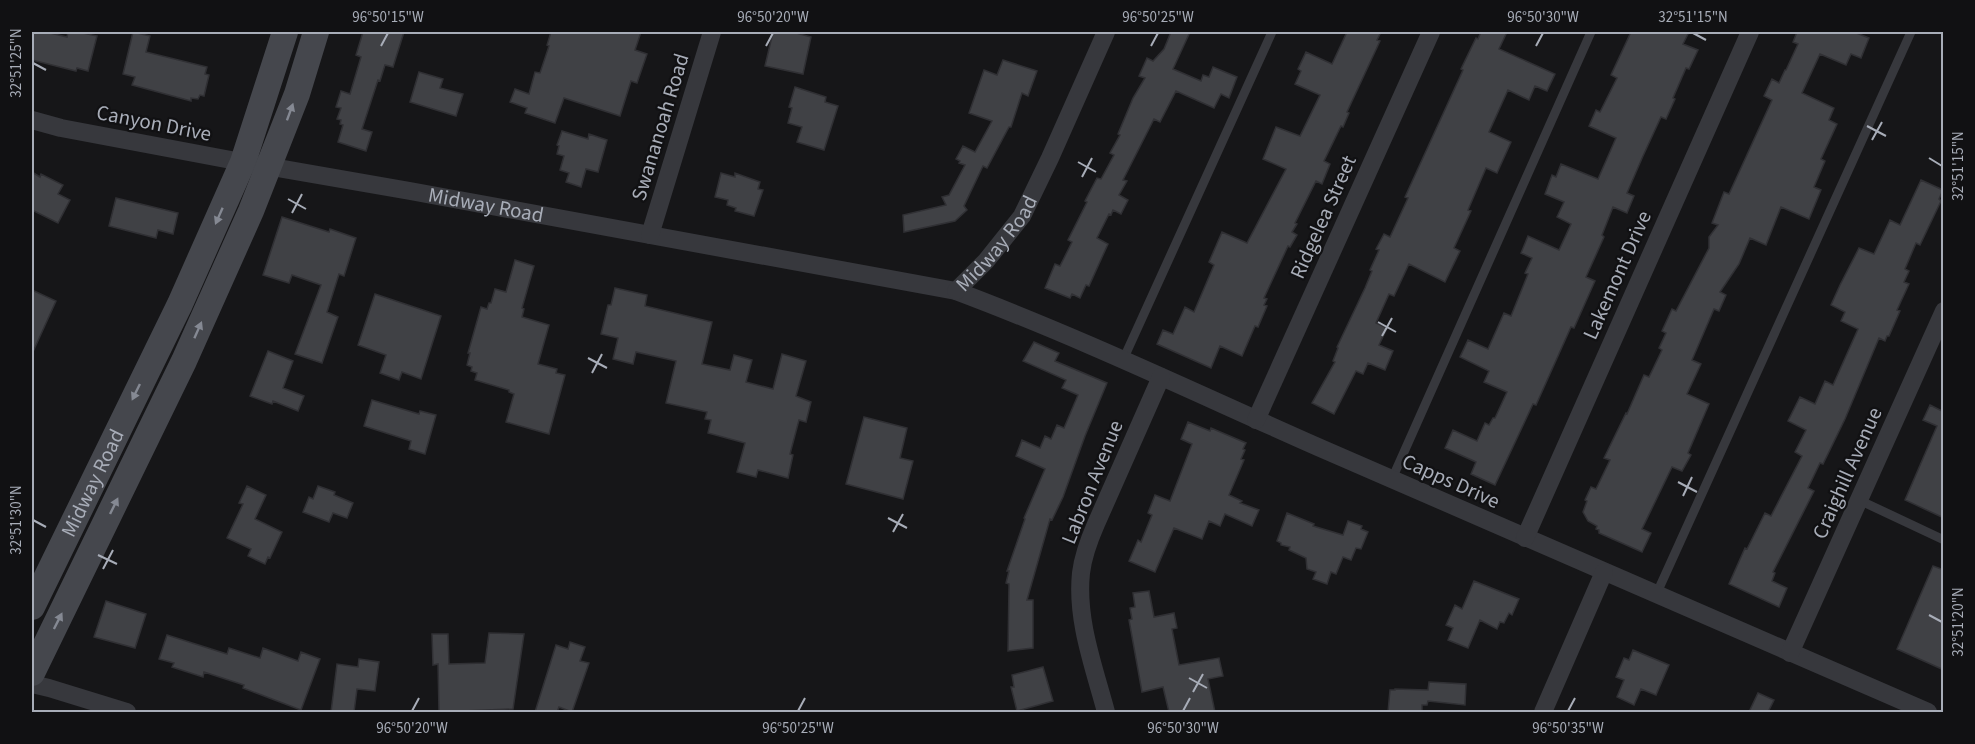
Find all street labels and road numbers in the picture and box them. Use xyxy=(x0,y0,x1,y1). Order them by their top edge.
street label: Swananoah Road xyxy=(623,50,697,204)
street label: Canyon Drive xyxy=(94,97,214,149)
street label: Ridgelea Street xyxy=(1282,150,1364,284)
street label: Midway Road xyxy=(426,180,546,230)
street label: Midway Road xyxy=(949,190,1045,298)
street label: Lakemont Drive xyxy=(1575,206,1659,344)
street label: Craighill Avenue xyxy=(1805,402,1889,544)
street label: Labron Avenue xyxy=(1054,416,1130,548)
street label: Midway Road xyxy=(53,424,132,542)
street label: Capps Drive xyxy=(1397,446,1505,516)

